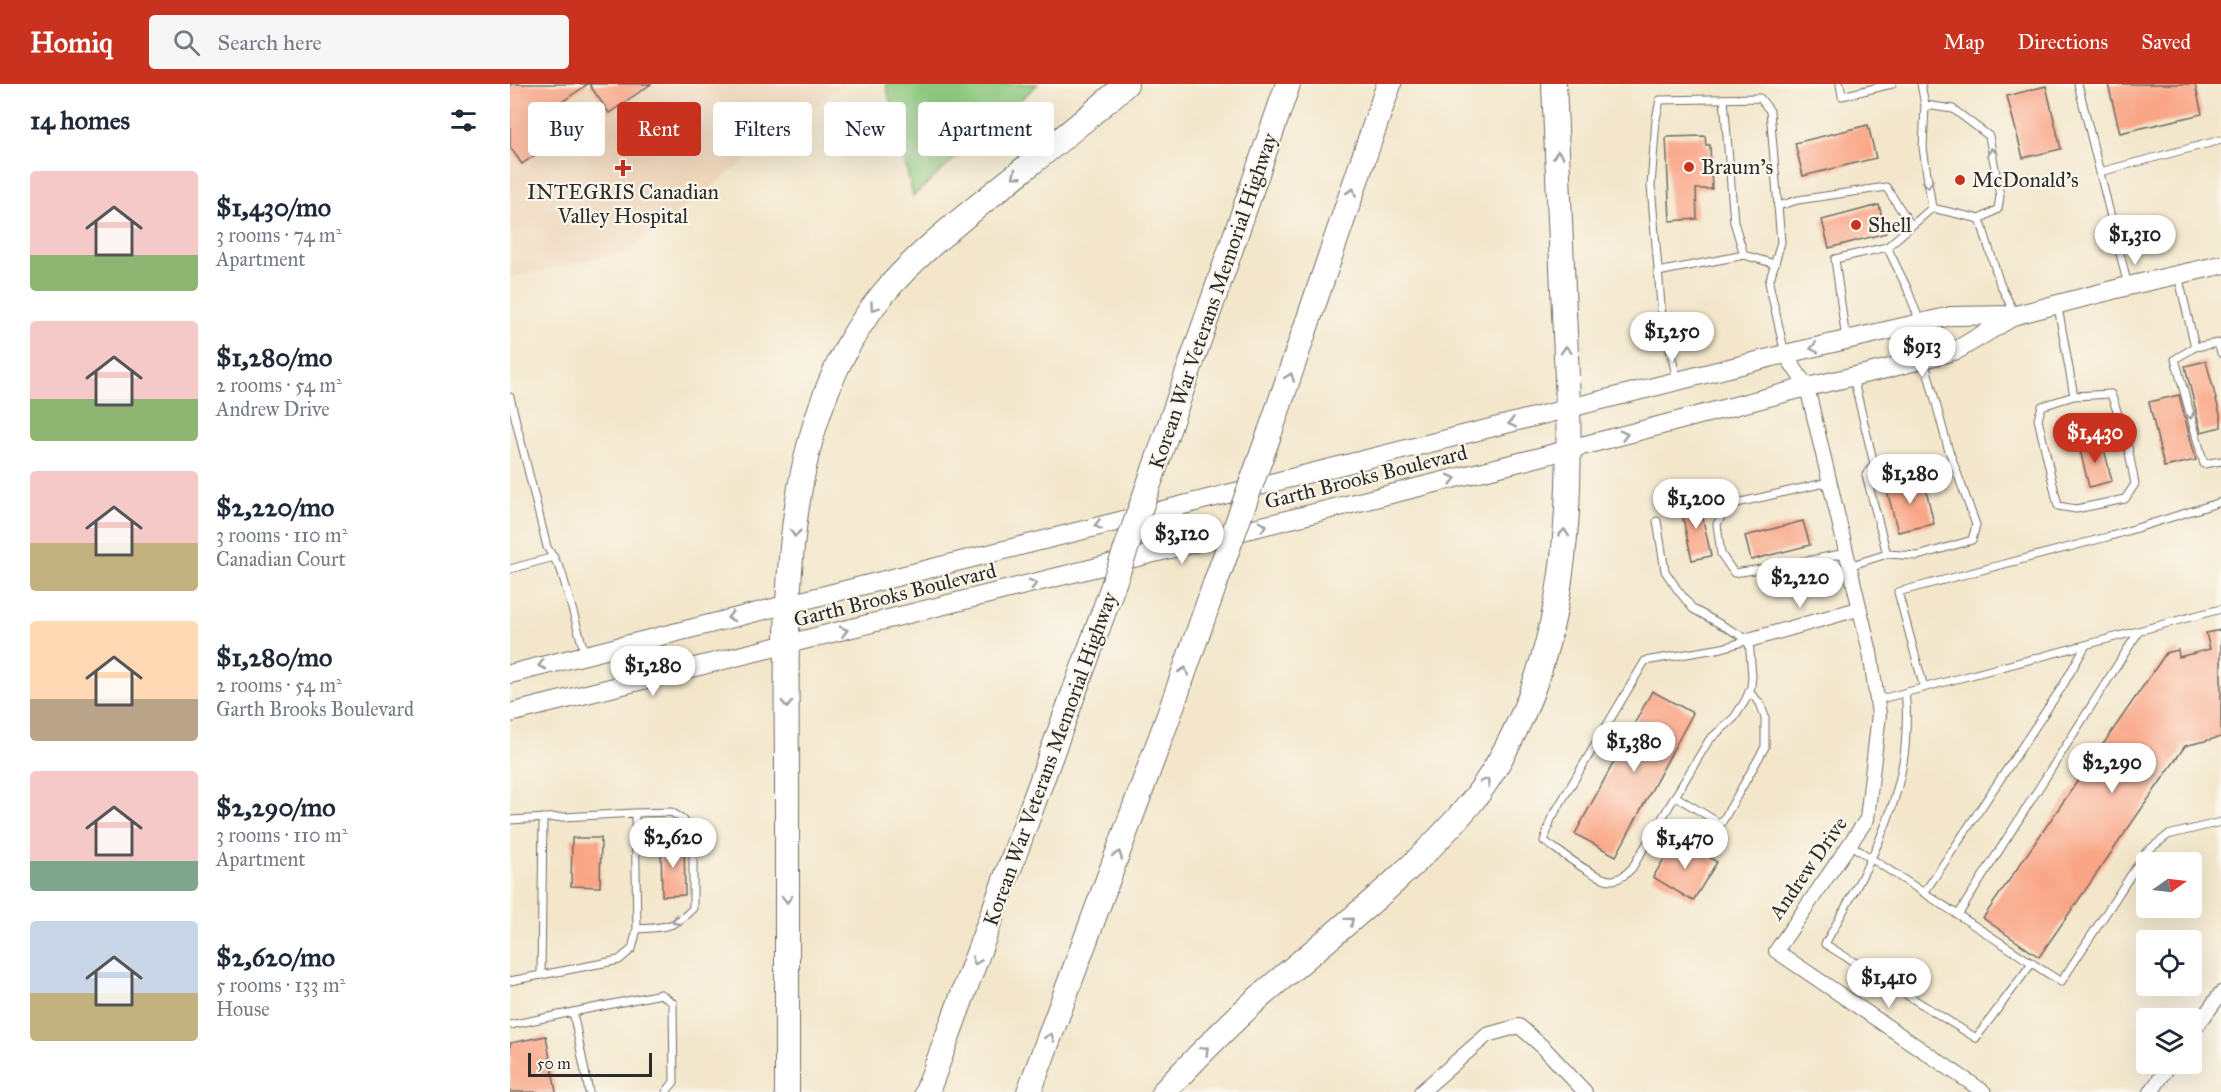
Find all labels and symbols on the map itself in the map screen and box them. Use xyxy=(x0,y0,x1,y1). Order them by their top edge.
street label: Korean War Veterans Memorial Highway xyxy=(1143,129,1283,472)
one-way arrow xyxy=(1986,147,1998,156)
one-way arrow xyxy=(1551,151,1564,160)
place label: Braum's xyxy=(1701,154,1773,180)
marker: INTEGRIS Canadian Valley Hospital xyxy=(614,159,632,177)
marker: Braum's xyxy=(1682,160,1696,174)
place label: McDonald's xyxy=(1972,167,2079,193)
one-way arrow xyxy=(1012,168,1023,179)
marker: McDonald's xyxy=(1953,173,1967,187)
place label: INTEGRIS Canadian Valley Hospital xyxy=(527,179,719,229)
one-way arrow xyxy=(1922,179,1934,189)
one-way arrow xyxy=(1345,187,1358,198)
place label: Shell xyxy=(1868,212,1912,238)
pin: $1,310 xyxy=(2086,215,2184,266)
marker: Shell xyxy=(1849,218,1863,232)
one-way arrow xyxy=(870,301,881,312)
pin: $1,250 xyxy=(1623,312,1721,363)
pin: $913 xyxy=(1886,327,1958,378)
one-way arrow xyxy=(1809,341,1819,354)
one-way arrow xyxy=(1560,346,1573,355)
one-way arrow xyxy=(1282,372,1295,383)
one-way arrow xyxy=(2183,409,2195,420)
pin: $1,430 xyxy=(2046,413,2144,464)
one-way arrow xyxy=(1507,415,1517,428)
one-way arrow xyxy=(1619,429,1629,442)
street label: Garth Brooks Boulevard xyxy=(1262,439,1470,515)
pin: $1,280 xyxy=(1861,454,1959,505)
one-way arrow xyxy=(1447,473,1457,486)
pin: $1,200 xyxy=(1647,479,1745,530)
pin: $3,120 xyxy=(1133,514,1231,565)
one-way arrow xyxy=(1094,518,1104,530)
one-way arrow xyxy=(1258,521,1268,534)
one-way arrow xyxy=(789,529,802,538)
one-way arrow xyxy=(1558,529,1571,538)
street label: Garth Brooks Boulevard xyxy=(791,557,999,633)
pin: $2,220 xyxy=(1751,558,1849,609)
one-way arrow xyxy=(1028,578,1038,591)
street label: Korean War Veterans Memorial Highway xyxy=(977,587,1123,930)
one-way arrow xyxy=(726,610,736,623)
one-way arrow xyxy=(839,626,849,639)
pin: $1,280 xyxy=(604,646,702,697)
one-way arrow xyxy=(537,658,547,671)
one-way arrow xyxy=(1177,666,1190,677)
one-way arrow xyxy=(781,699,793,708)
pin: $1,380 xyxy=(1585,722,1683,773)
pin: $2,290 xyxy=(2063,743,2161,794)
one-way arrow xyxy=(1479,777,1490,788)
street label: Andrew Drive xyxy=(1763,811,1853,925)
pin: $2,620 xyxy=(624,818,722,869)
pin: $1,470 xyxy=(1636,819,1734,870)
one-way arrow xyxy=(1110,850,1123,860)
north arrow xyxy=(2136,852,2202,918)
one-way arrow xyxy=(781,894,793,903)
one-way arrow xyxy=(672,914,682,925)
one-way arrow xyxy=(1343,917,1354,928)
one-way arrow xyxy=(971,956,984,966)
pin: $1,410 xyxy=(1840,958,1938,1009)
one-way arrow xyxy=(1043,1033,1055,1044)
one-way arrow xyxy=(1198,1047,1209,1057)
scale bar xyxy=(528,1050,652,1078)

